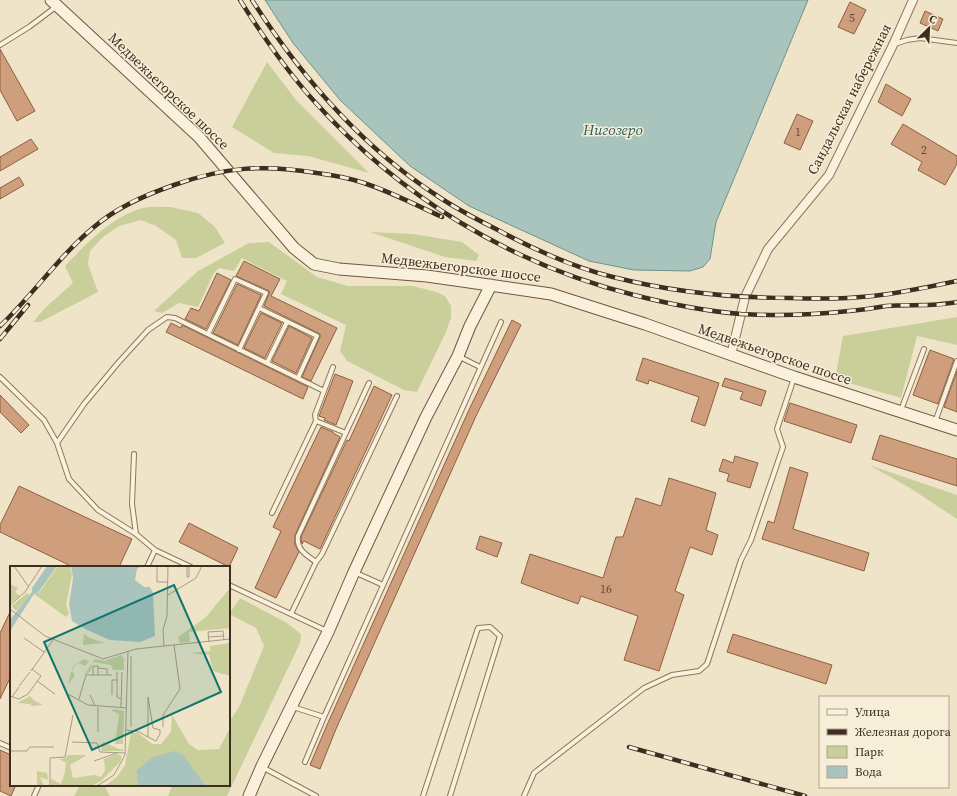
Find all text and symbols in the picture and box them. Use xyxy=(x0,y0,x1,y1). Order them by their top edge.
north arrow xyxy=(909,8,949,48)
house number: 5 xyxy=(849,10,855,26)
text: С xyxy=(927,11,939,28)
street label: Сандальская набережная xyxy=(802,20,896,178)
street label: Медвежьегорское шоссе xyxy=(104,28,234,154)
water label: Нигозеро xyxy=(582,119,643,140)
house number: 1 xyxy=(795,124,801,140)
house number: 2 xyxy=(921,142,927,158)
street label: Медвежьегорское шоссе xyxy=(380,247,542,287)
street label: Медвежьегорское шоссе xyxy=(696,318,854,390)
inset map xyxy=(10,566,230,786)
house number: 16 xyxy=(600,581,612,597)
legend xyxy=(819,696,949,788)
text: Улица xyxy=(855,704,891,720)
text: Железная дорога xyxy=(855,724,952,740)
text: Парк xyxy=(855,744,884,760)
text: Вода xyxy=(855,764,883,780)

